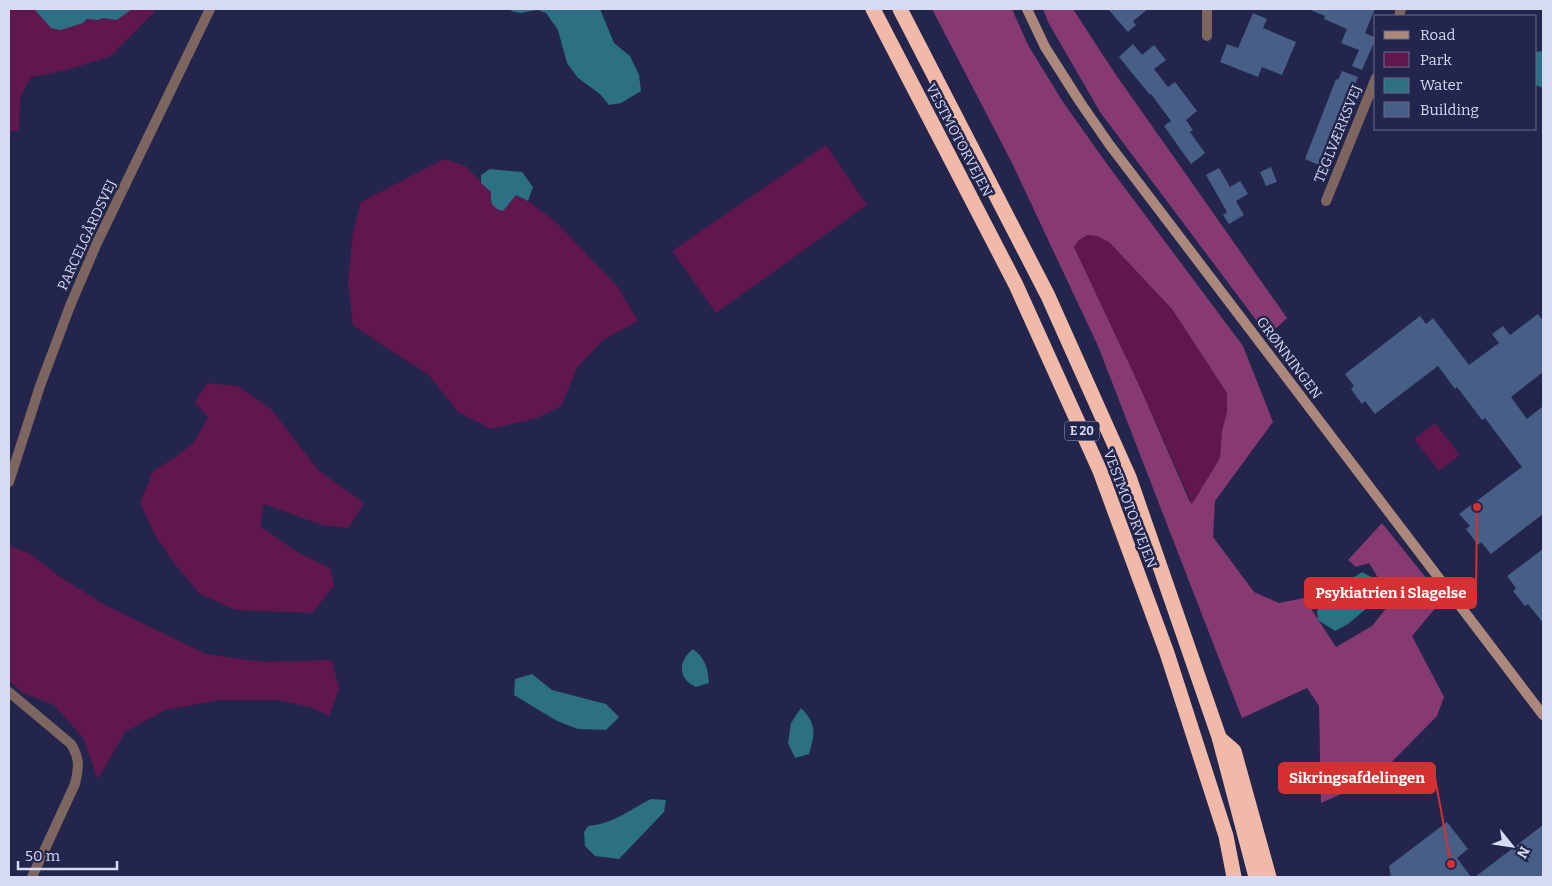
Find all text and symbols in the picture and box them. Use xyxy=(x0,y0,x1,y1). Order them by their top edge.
legend xyxy=(1374,15,1537,130)
text: Road xyxy=(1420,26,1455,44)
text: Park xyxy=(1420,51,1452,69)
text: Water xyxy=(1420,76,1463,94)
street label: VESTMOTORVEJEN xyxy=(922,81,996,199)
street label: TEGLVÆRKSVEJ xyxy=(1311,82,1365,185)
text: Building xyxy=(1420,101,1479,119)
street label: PARCELGÅRDSVEJ xyxy=(53,176,120,293)
street label: GRØNNINGEN xyxy=(1253,314,1325,402)
road number: E 20 xyxy=(1064,422,1100,441)
street label: VESTMOTORVEJEN xyxy=(1100,447,1160,571)
callout: Psykiatrien i Slagelse xyxy=(1305,578,1476,608)
text: Psykiatrien i Slagelse xyxy=(1316,584,1466,602)
callout: Sikringsafdelingen xyxy=(1279,763,1435,793)
text: Sikringsafdelingen xyxy=(1289,769,1425,787)
north arrow xyxy=(1487,821,1537,871)
scale bar xyxy=(18,838,116,870)
text: N xyxy=(1513,843,1533,861)
text: 50 m xyxy=(25,847,61,865)

